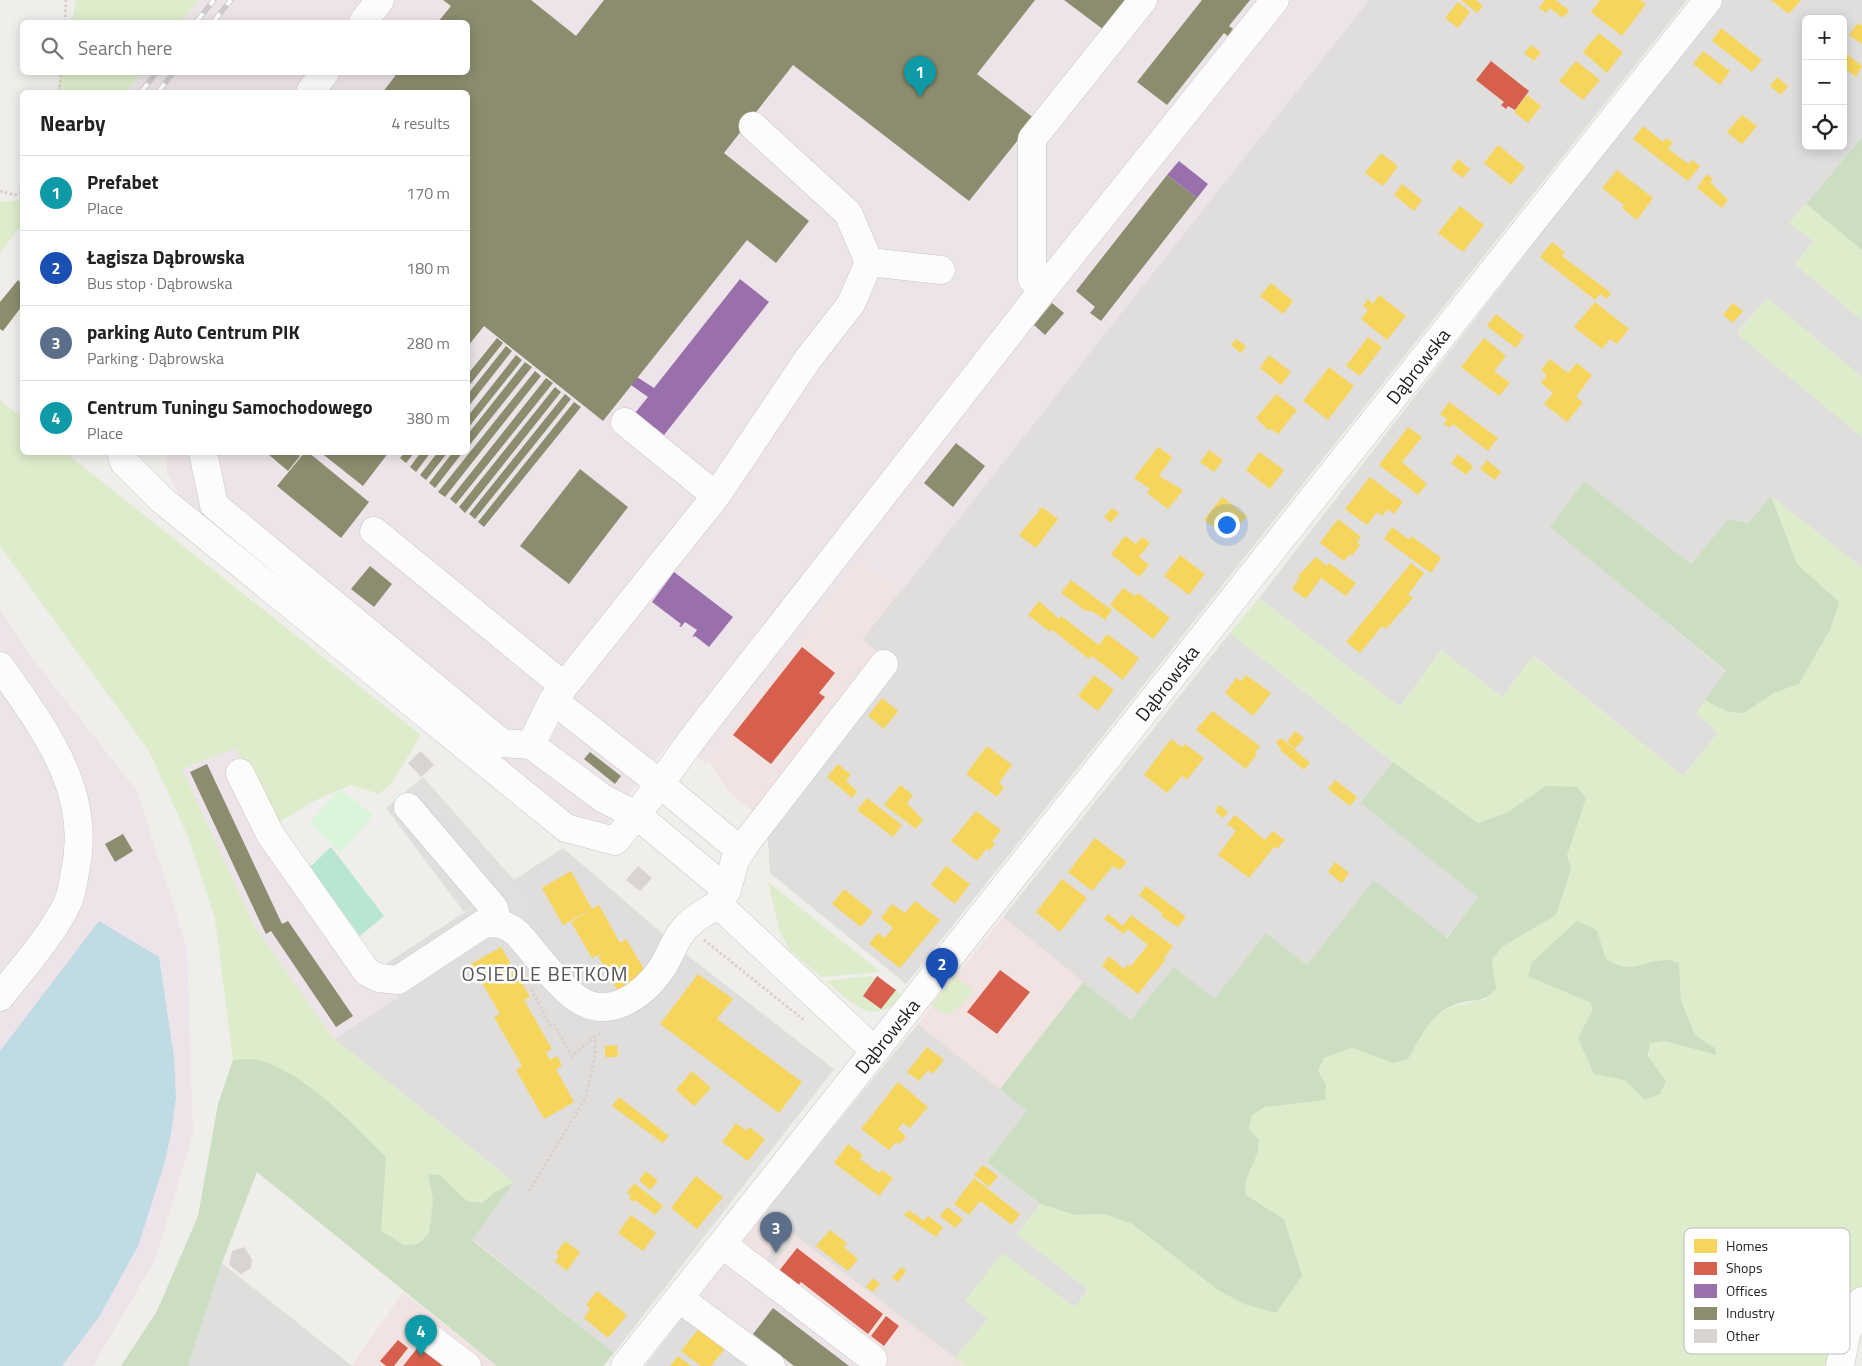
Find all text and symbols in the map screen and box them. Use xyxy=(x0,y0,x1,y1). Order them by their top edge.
map controls xyxy=(1802,15,1847,150)
button: + xyxy=(1802,15,1847,60)
search box xyxy=(20,20,470,75)
text: Search here xyxy=(78,33,172,62)
icon: search xyxy=(38,34,66,62)
pin: 1 xyxy=(904,56,936,97)
button: − xyxy=(1802,60,1847,105)
button: locate xyxy=(1802,105,1847,150)
text: Nearby xyxy=(40,107,105,139)
text: 4 results xyxy=(391,111,450,135)
text: Prefabet xyxy=(87,167,158,196)
text: 1 xyxy=(52,181,60,205)
text: 170 m xyxy=(406,181,450,205)
text: Place xyxy=(87,196,123,220)
text: Łagisza Dąbrowska xyxy=(87,242,245,271)
text: 2 xyxy=(52,256,60,280)
text: 180 m xyxy=(406,256,450,280)
text: Bus stop · Dąbrowska xyxy=(87,271,232,295)
text: parking Auto Centrum PIK xyxy=(87,317,300,346)
street label: Dąbrowska xyxy=(1379,321,1457,410)
text: 3 xyxy=(52,331,60,355)
text: 280 m xyxy=(406,331,450,355)
text: Parking · Dąbrowska xyxy=(87,346,224,370)
text: Centrum Tuningu Samochodowego xyxy=(87,392,373,421)
text: 4 xyxy=(52,406,60,430)
text: 380 m xyxy=(406,406,450,430)
text: Place xyxy=(87,421,123,445)
your location xyxy=(1214,512,1240,538)
street label: Dąbrowska xyxy=(1128,638,1206,727)
pin: 2 xyxy=(926,948,958,989)
district label: OSIEDLE BETKOM xyxy=(462,958,628,989)
street label: Dąbrowska xyxy=(847,991,926,1080)
pin: 3 xyxy=(760,1212,792,1253)
legend xyxy=(1684,1228,1850,1354)
text: Homes xyxy=(1726,1235,1768,1256)
text: Shops xyxy=(1726,1257,1762,1278)
text: Offices xyxy=(1726,1280,1767,1301)
text: Industry xyxy=(1726,1302,1775,1323)
pin: 4 xyxy=(405,1315,437,1356)
text: Other xyxy=(1726,1325,1760,1346)

